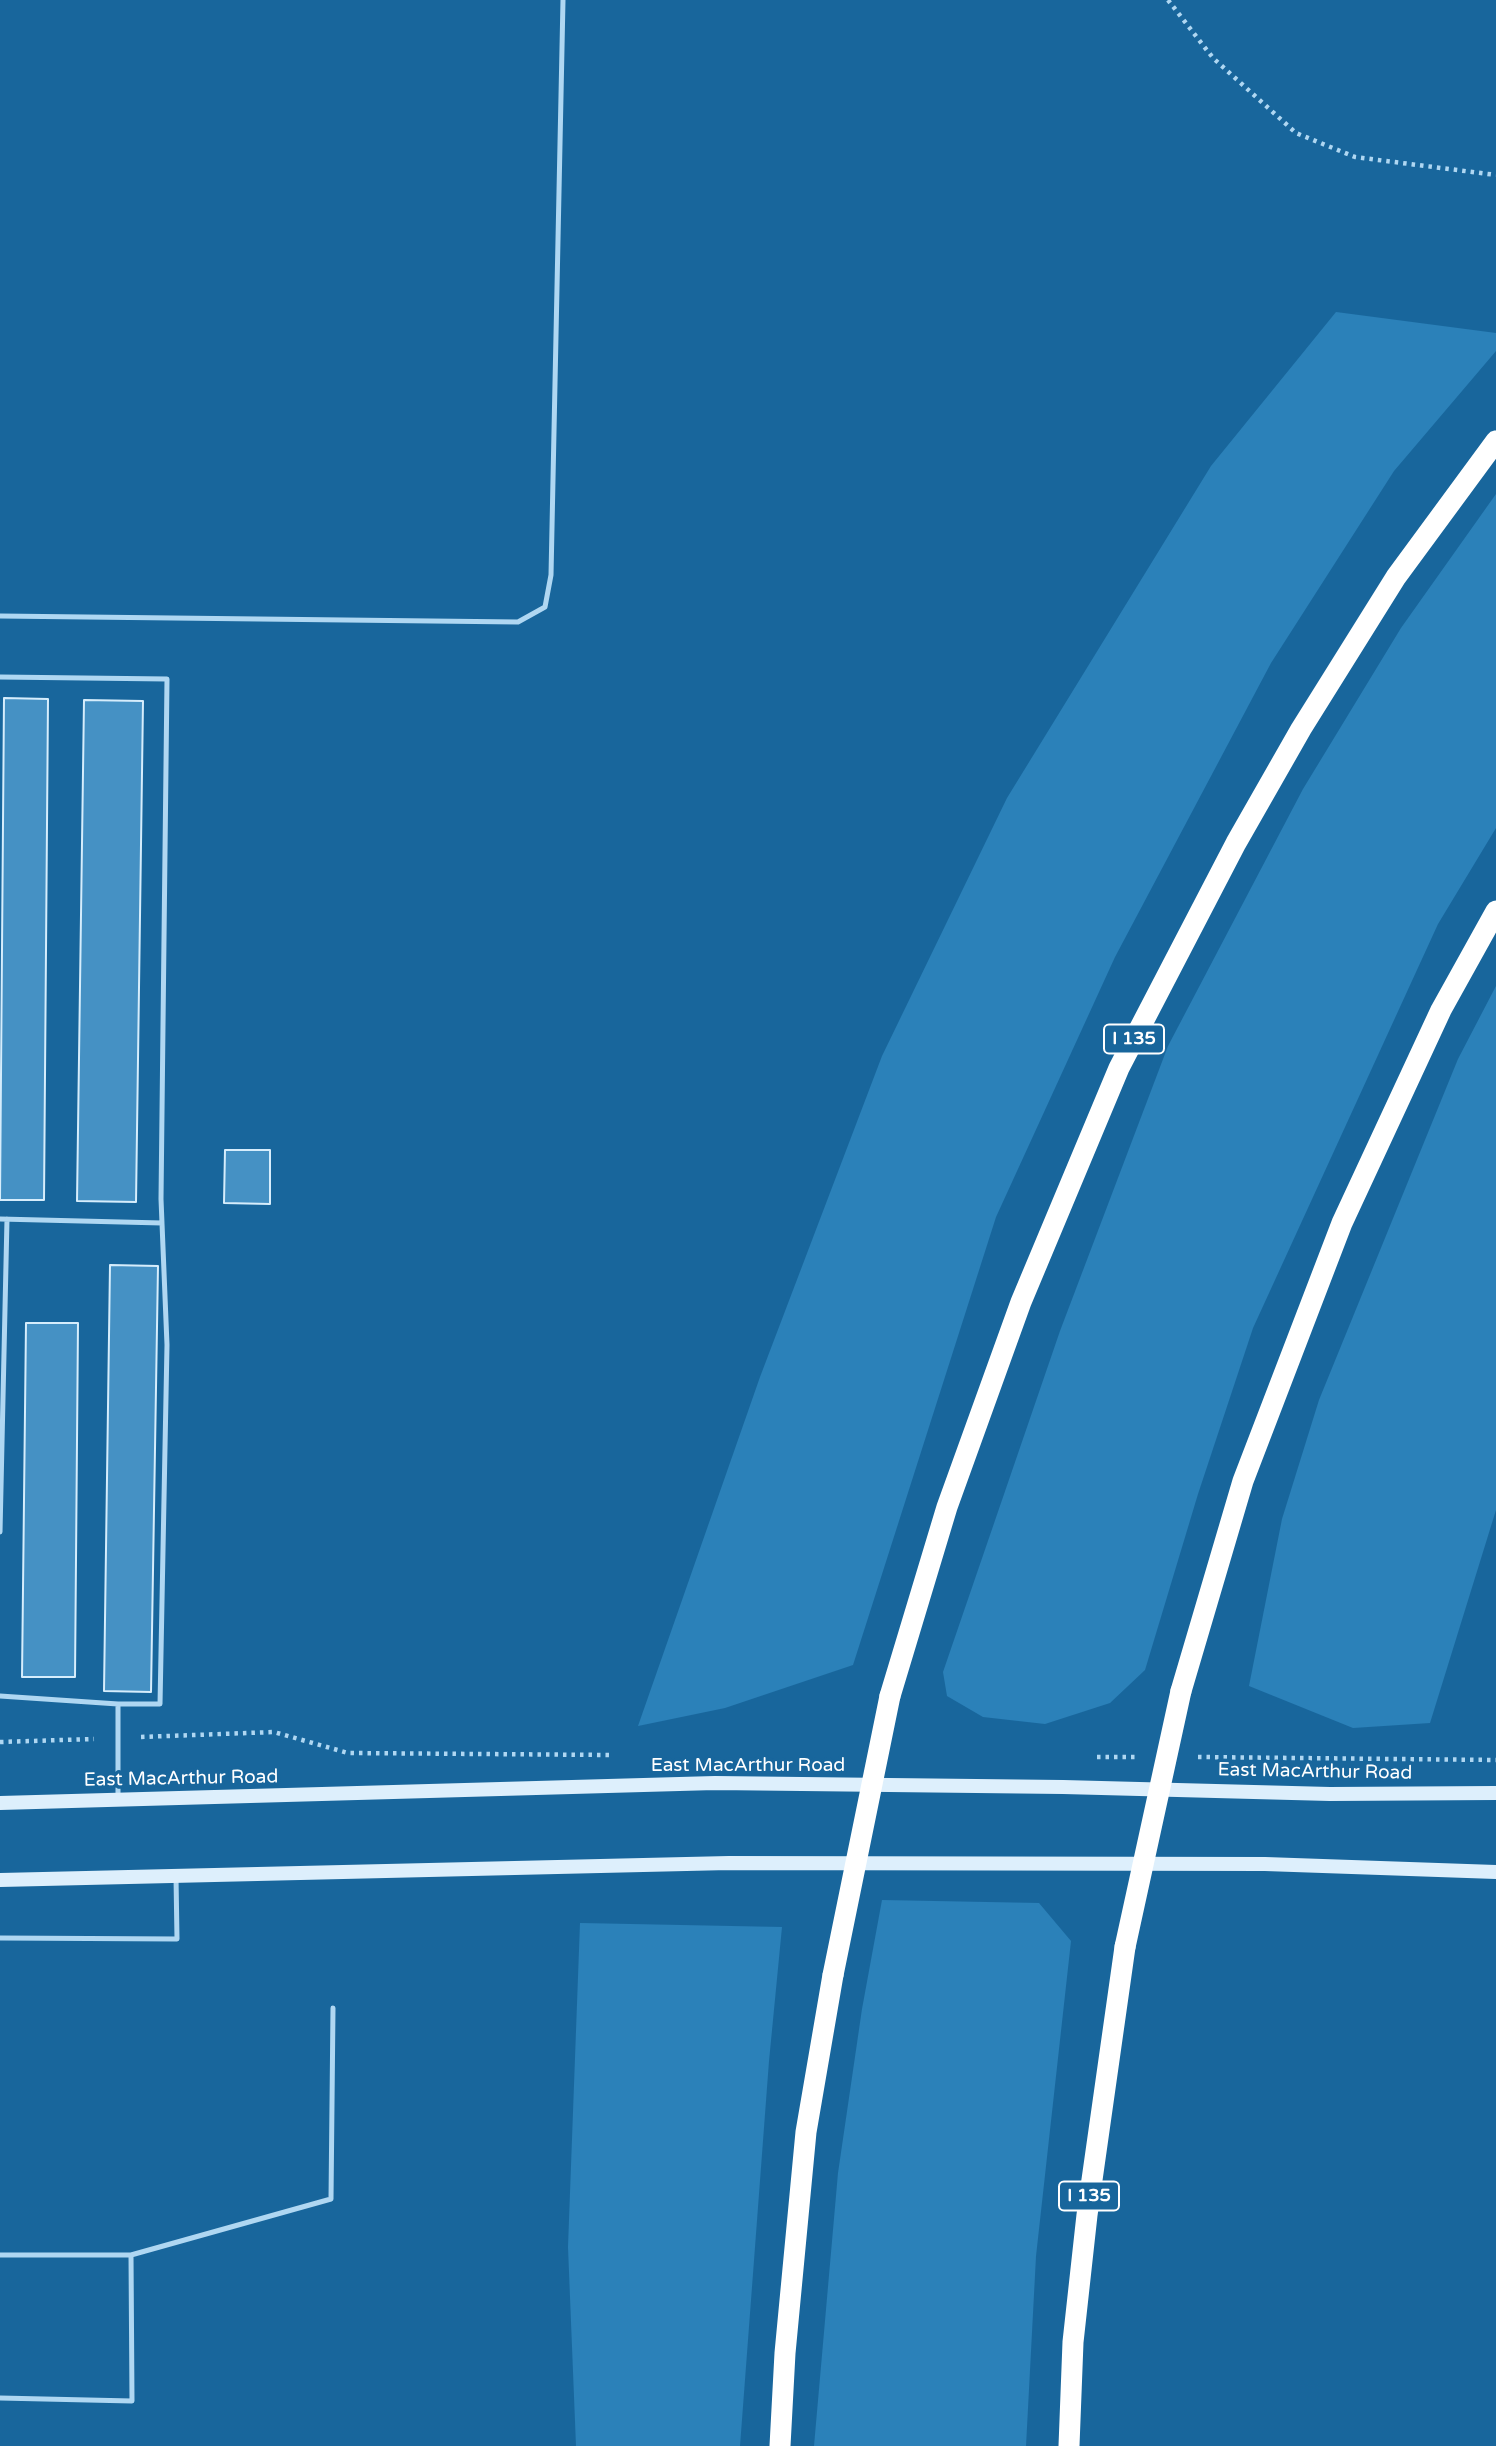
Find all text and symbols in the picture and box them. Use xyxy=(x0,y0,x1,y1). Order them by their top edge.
road number: I 135 xyxy=(1104,1024,1164,1054)
street label: East MacArthur Road xyxy=(651,1755,845,1777)
street label: East MacArthur Road xyxy=(1217,1759,1413,1785)
street label: East MacArthur Road xyxy=(83,1766,279,1792)
road number: I 135 xyxy=(1059,2182,1119,2210)

